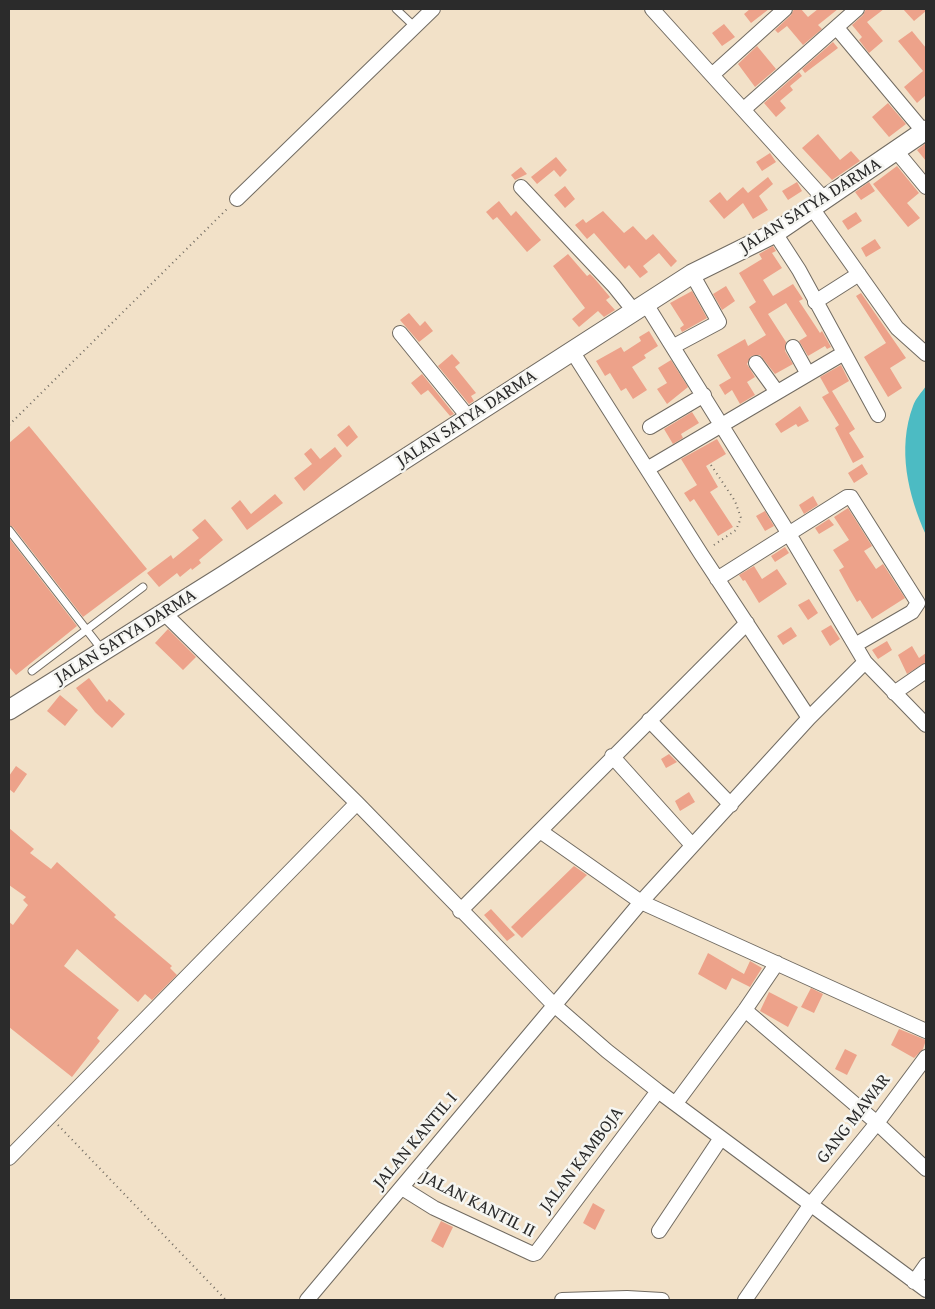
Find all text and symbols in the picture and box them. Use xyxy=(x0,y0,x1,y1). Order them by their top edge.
street label: JALAN SATYA DARMA xyxy=(736,154,886,258)
street label: JALAN SATYA DARMA xyxy=(393,366,541,472)
street label: JALAN SATYA DARMA xyxy=(51,585,201,689)
street label: GANG MAWAR xyxy=(812,1070,896,1168)
street label: JALAN KANTIL I xyxy=(369,1088,463,1194)
street label: JALAN KAMBOJA xyxy=(535,1103,629,1217)
street label: JALAN KANTIL II xyxy=(418,1167,538,1243)

